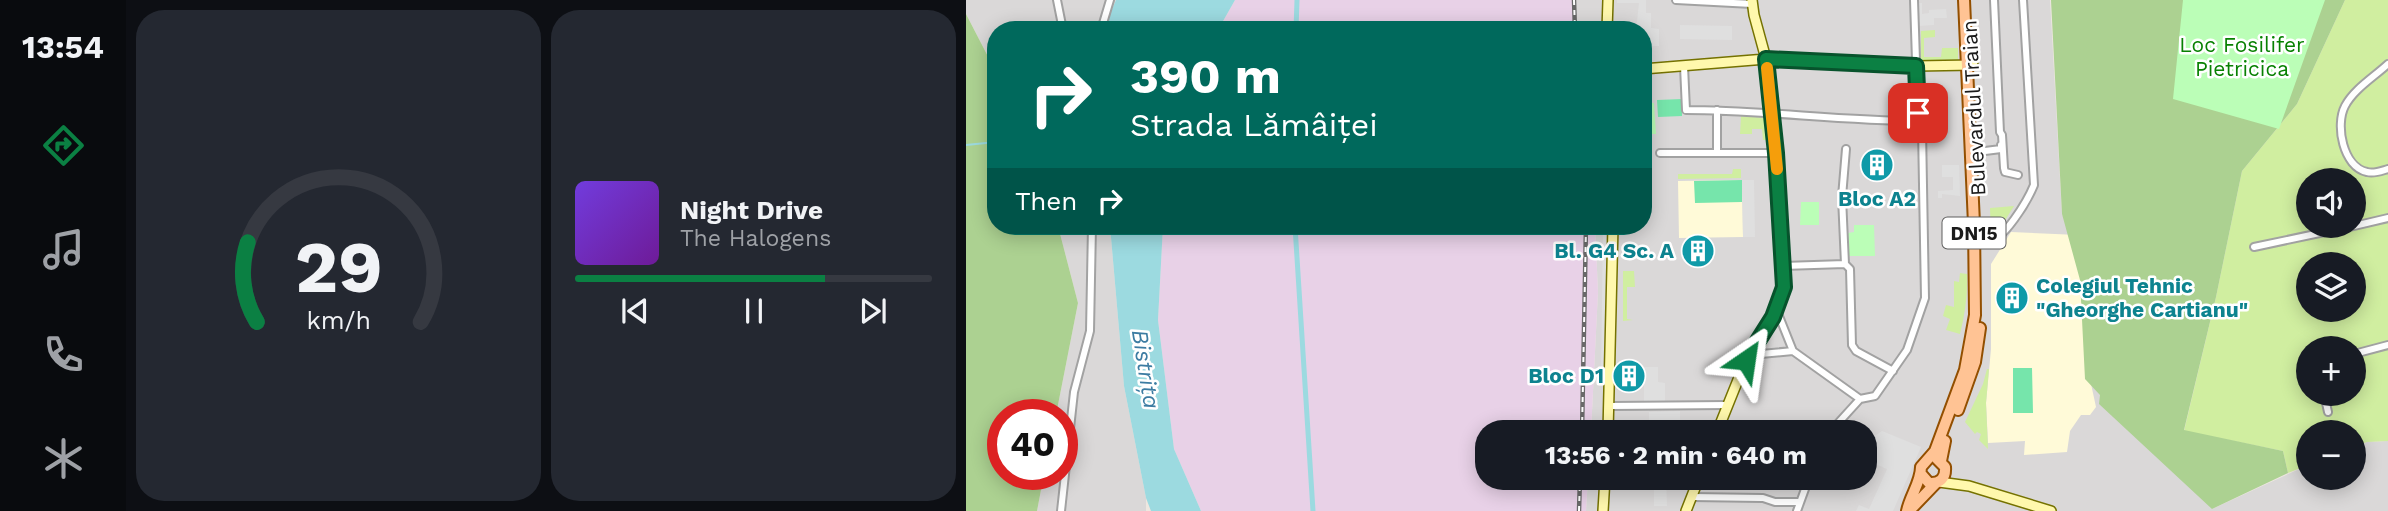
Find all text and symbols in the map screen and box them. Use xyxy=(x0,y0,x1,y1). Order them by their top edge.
street label: Bulevardul Traian xyxy=(1956,20,1991,197)
text: 13:54 xyxy=(22,28,104,66)
park label: Loc Fosilifer Pietricica xyxy=(2179,32,2305,81)
text: 390 m xyxy=(1130,47,1281,105)
icon: right xyxy=(1015,49,1106,140)
pin xyxy=(1888,83,1948,143)
icon: arrive xyxy=(1899,94,1937,132)
text: Strada Lămâiței xyxy=(1130,106,1378,144)
icon: directions xyxy=(39,121,88,170)
building icon: Bloc A2 xyxy=(1858,146,1896,184)
map controls xyxy=(2296,168,2366,490)
button: sound xyxy=(2296,168,2366,238)
icon: right xyxy=(1091,182,1129,220)
text: Then xyxy=(1015,186,1077,216)
place label: Bloc A2 xyxy=(1838,186,1916,211)
text: Night Drive xyxy=(680,195,823,225)
road number: DN15 xyxy=(1942,218,2006,248)
text: 29 xyxy=(294,224,383,310)
icon: music xyxy=(39,225,88,274)
text: The Halogens xyxy=(680,225,831,252)
building icon: Bl. G4 Sc. A xyxy=(1679,232,1717,270)
place label: Bl. G4 Sc. A xyxy=(1554,238,1675,263)
button: layers xyxy=(2296,252,2366,322)
place label: Colegiul Tehnic "Gheorghe Cartianu" xyxy=(2036,273,2248,322)
building icon: Colegiul Tehnic "Gheorghe Cartianu" xyxy=(1993,279,2031,317)
icon: previous xyxy=(616,292,654,330)
icon: pause xyxy=(735,292,773,330)
icon: next xyxy=(854,292,892,330)
text: km/h xyxy=(306,305,371,334)
position arrow xyxy=(1709,323,1783,397)
water label: Bistrița xyxy=(1126,327,1165,411)
icon: phone xyxy=(39,330,88,379)
button: + xyxy=(2296,336,2366,406)
building icon: Bloc D1 xyxy=(1610,357,1648,395)
place label: Bloc D1 xyxy=(1528,363,1604,388)
speed limit sign: 40 xyxy=(987,399,1078,490)
button: − xyxy=(2296,420,2366,490)
icon: climate xyxy=(39,434,88,483)
text: 13:56 · 2 min · 640 m xyxy=(1545,440,1807,470)

